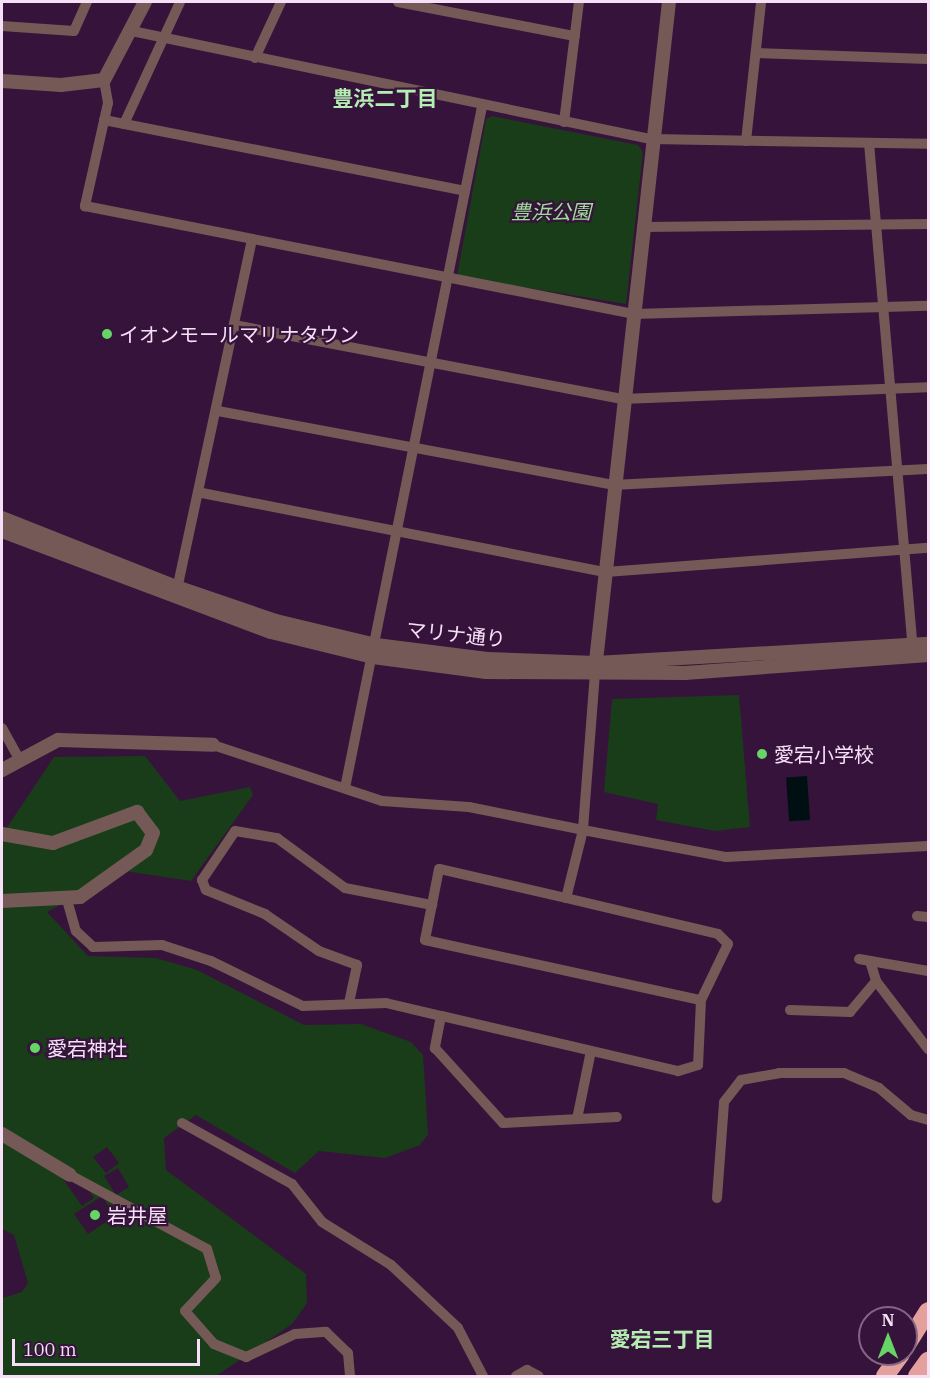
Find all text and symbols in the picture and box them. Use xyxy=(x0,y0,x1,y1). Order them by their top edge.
district label: 豊浜二丁目 xyxy=(333,85,437,111)
park label: 豊浜公園 xyxy=(511,199,591,223)
place label: イオンモールマリナタウン xyxy=(119,322,359,346)
marker: イオンモールマリナタウン xyxy=(100,327,114,341)
street label: マリナ通り xyxy=(405,617,507,651)
place label: 愛宕小学校 xyxy=(774,742,874,766)
marker: 愛宕小学校 xyxy=(755,747,769,761)
place label: 愛宕神社 xyxy=(47,1036,127,1060)
marker: 愛宕神社 xyxy=(28,1041,42,1055)
place label: 岩井屋 xyxy=(107,1203,167,1227)
marker: 岩井屋 xyxy=(88,1208,102,1222)
north arrow xyxy=(858,1306,918,1366)
text: N xyxy=(882,1310,894,1330)
district label: 愛宕三丁目 xyxy=(610,1326,714,1352)
scale bar xyxy=(15,1327,202,1365)
text: 100 m xyxy=(23,1338,77,1361)

